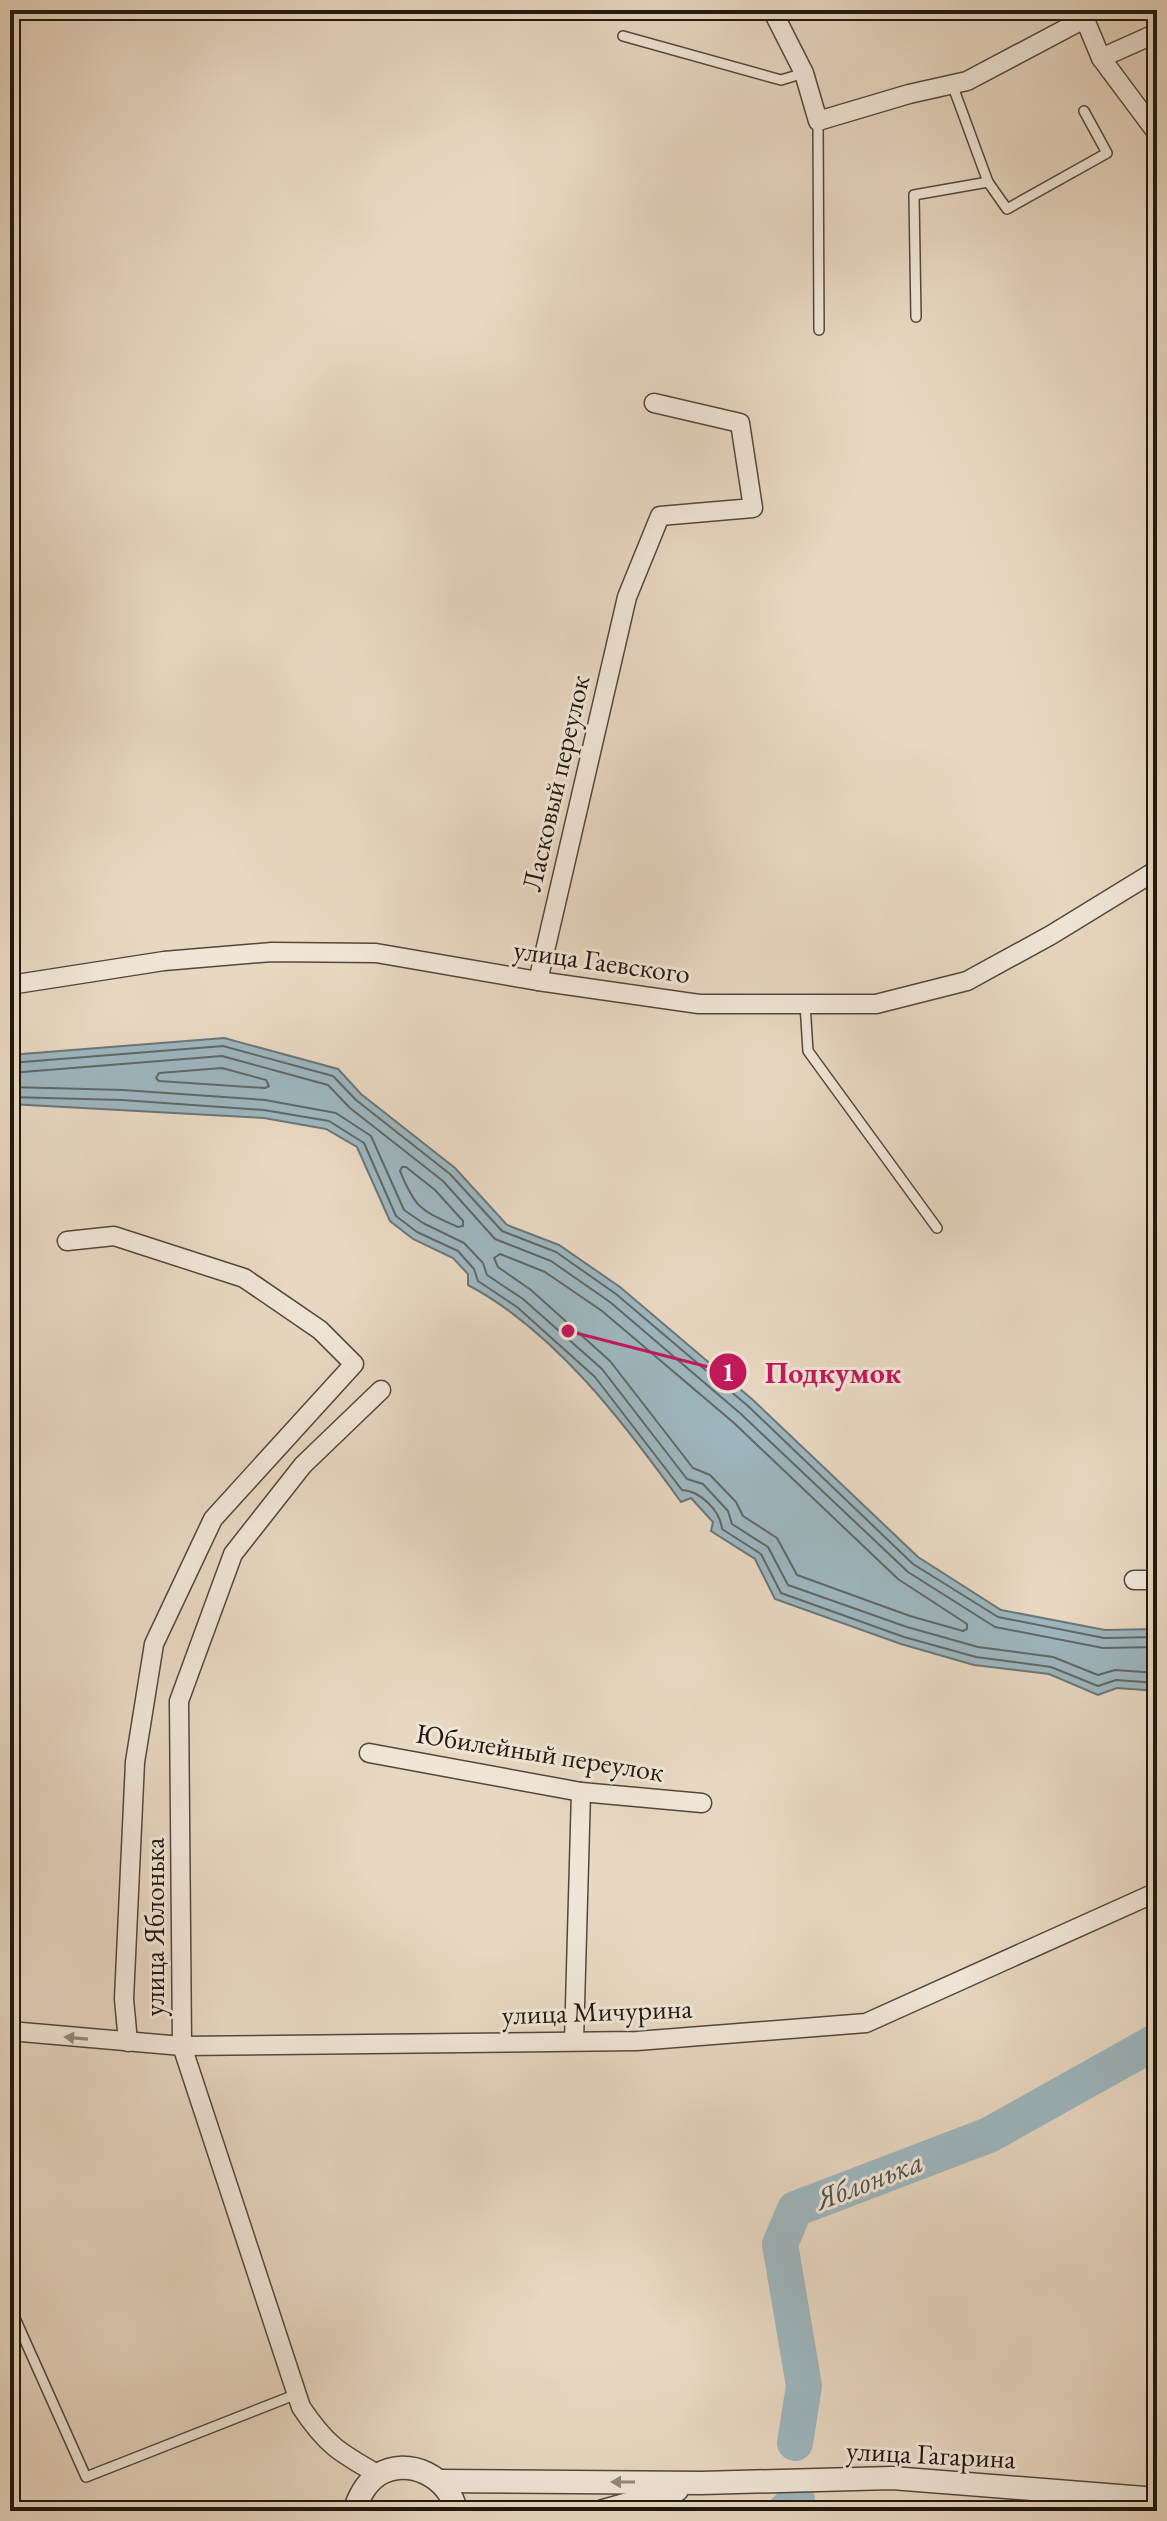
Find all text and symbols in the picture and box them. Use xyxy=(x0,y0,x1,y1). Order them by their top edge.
street label: Ласковый переулок xyxy=(513,671,597,895)
street label: улица Гаевского xyxy=(511,931,693,991)
callout: Подкумок xyxy=(708,1345,917,1399)
text: Подкумок xyxy=(765,1353,902,1392)
text: 1 xyxy=(722,1357,734,1388)
street label: Юбилейный переулок xyxy=(413,1715,667,1789)
street label: улица Яблонька xyxy=(136,1837,172,2016)
street label: улица Мичурина xyxy=(501,1990,694,2032)
one-way arrow xyxy=(63,2031,88,2044)
water label: Яблонька xyxy=(808,2142,928,2219)
street label: улица Гагарина xyxy=(845,2432,1018,2476)
one-way arrow xyxy=(610,2476,635,2488)

